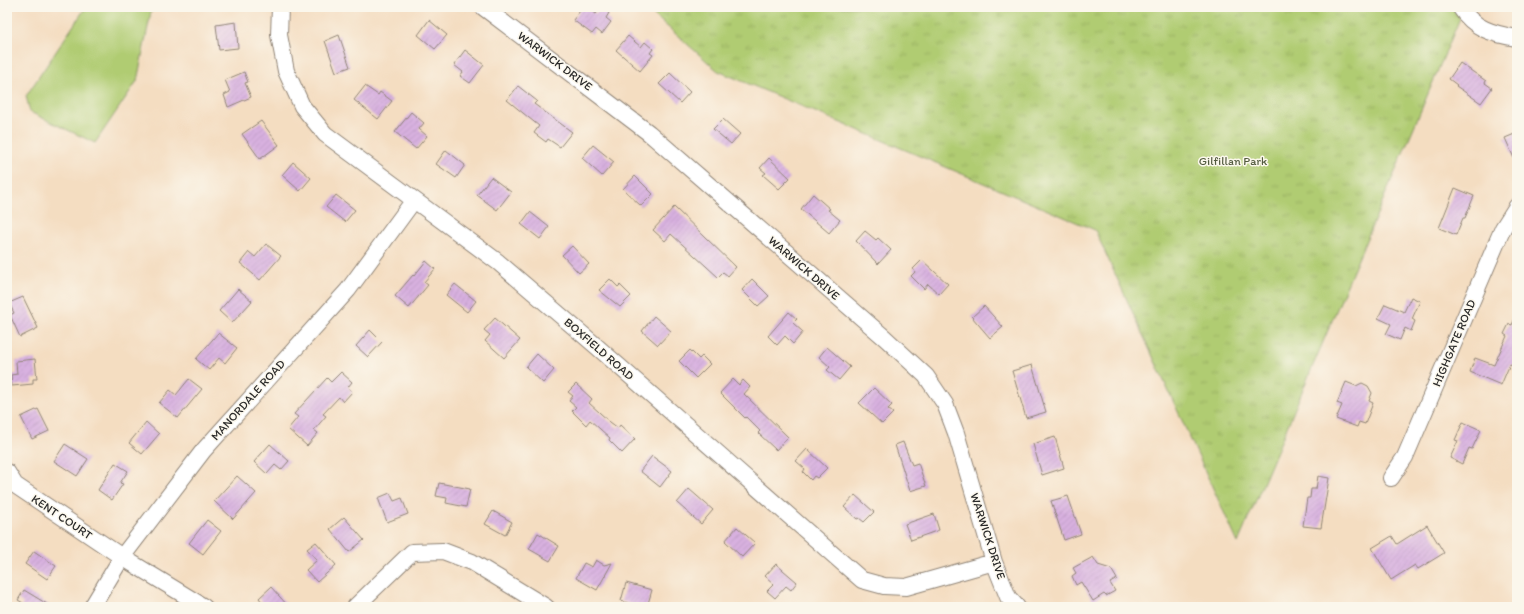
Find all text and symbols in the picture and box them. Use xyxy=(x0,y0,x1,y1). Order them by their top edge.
street label: WARWICK DRIVE xyxy=(515,28,595,94)
park label: Gilfillan Park xyxy=(1199,154,1268,168)
street label: WARWICK DRIVE xyxy=(765,233,843,303)
street label: HIGHGATE ROAD xyxy=(1429,297,1479,389)
street label: BOXFIELD ROAD xyxy=(561,315,637,383)
street label: MANORDALE ROAD xyxy=(208,357,288,443)
street label: WARWICK DRIVE xyxy=(967,491,1009,581)
street label: KENT COURT xyxy=(29,492,95,543)

